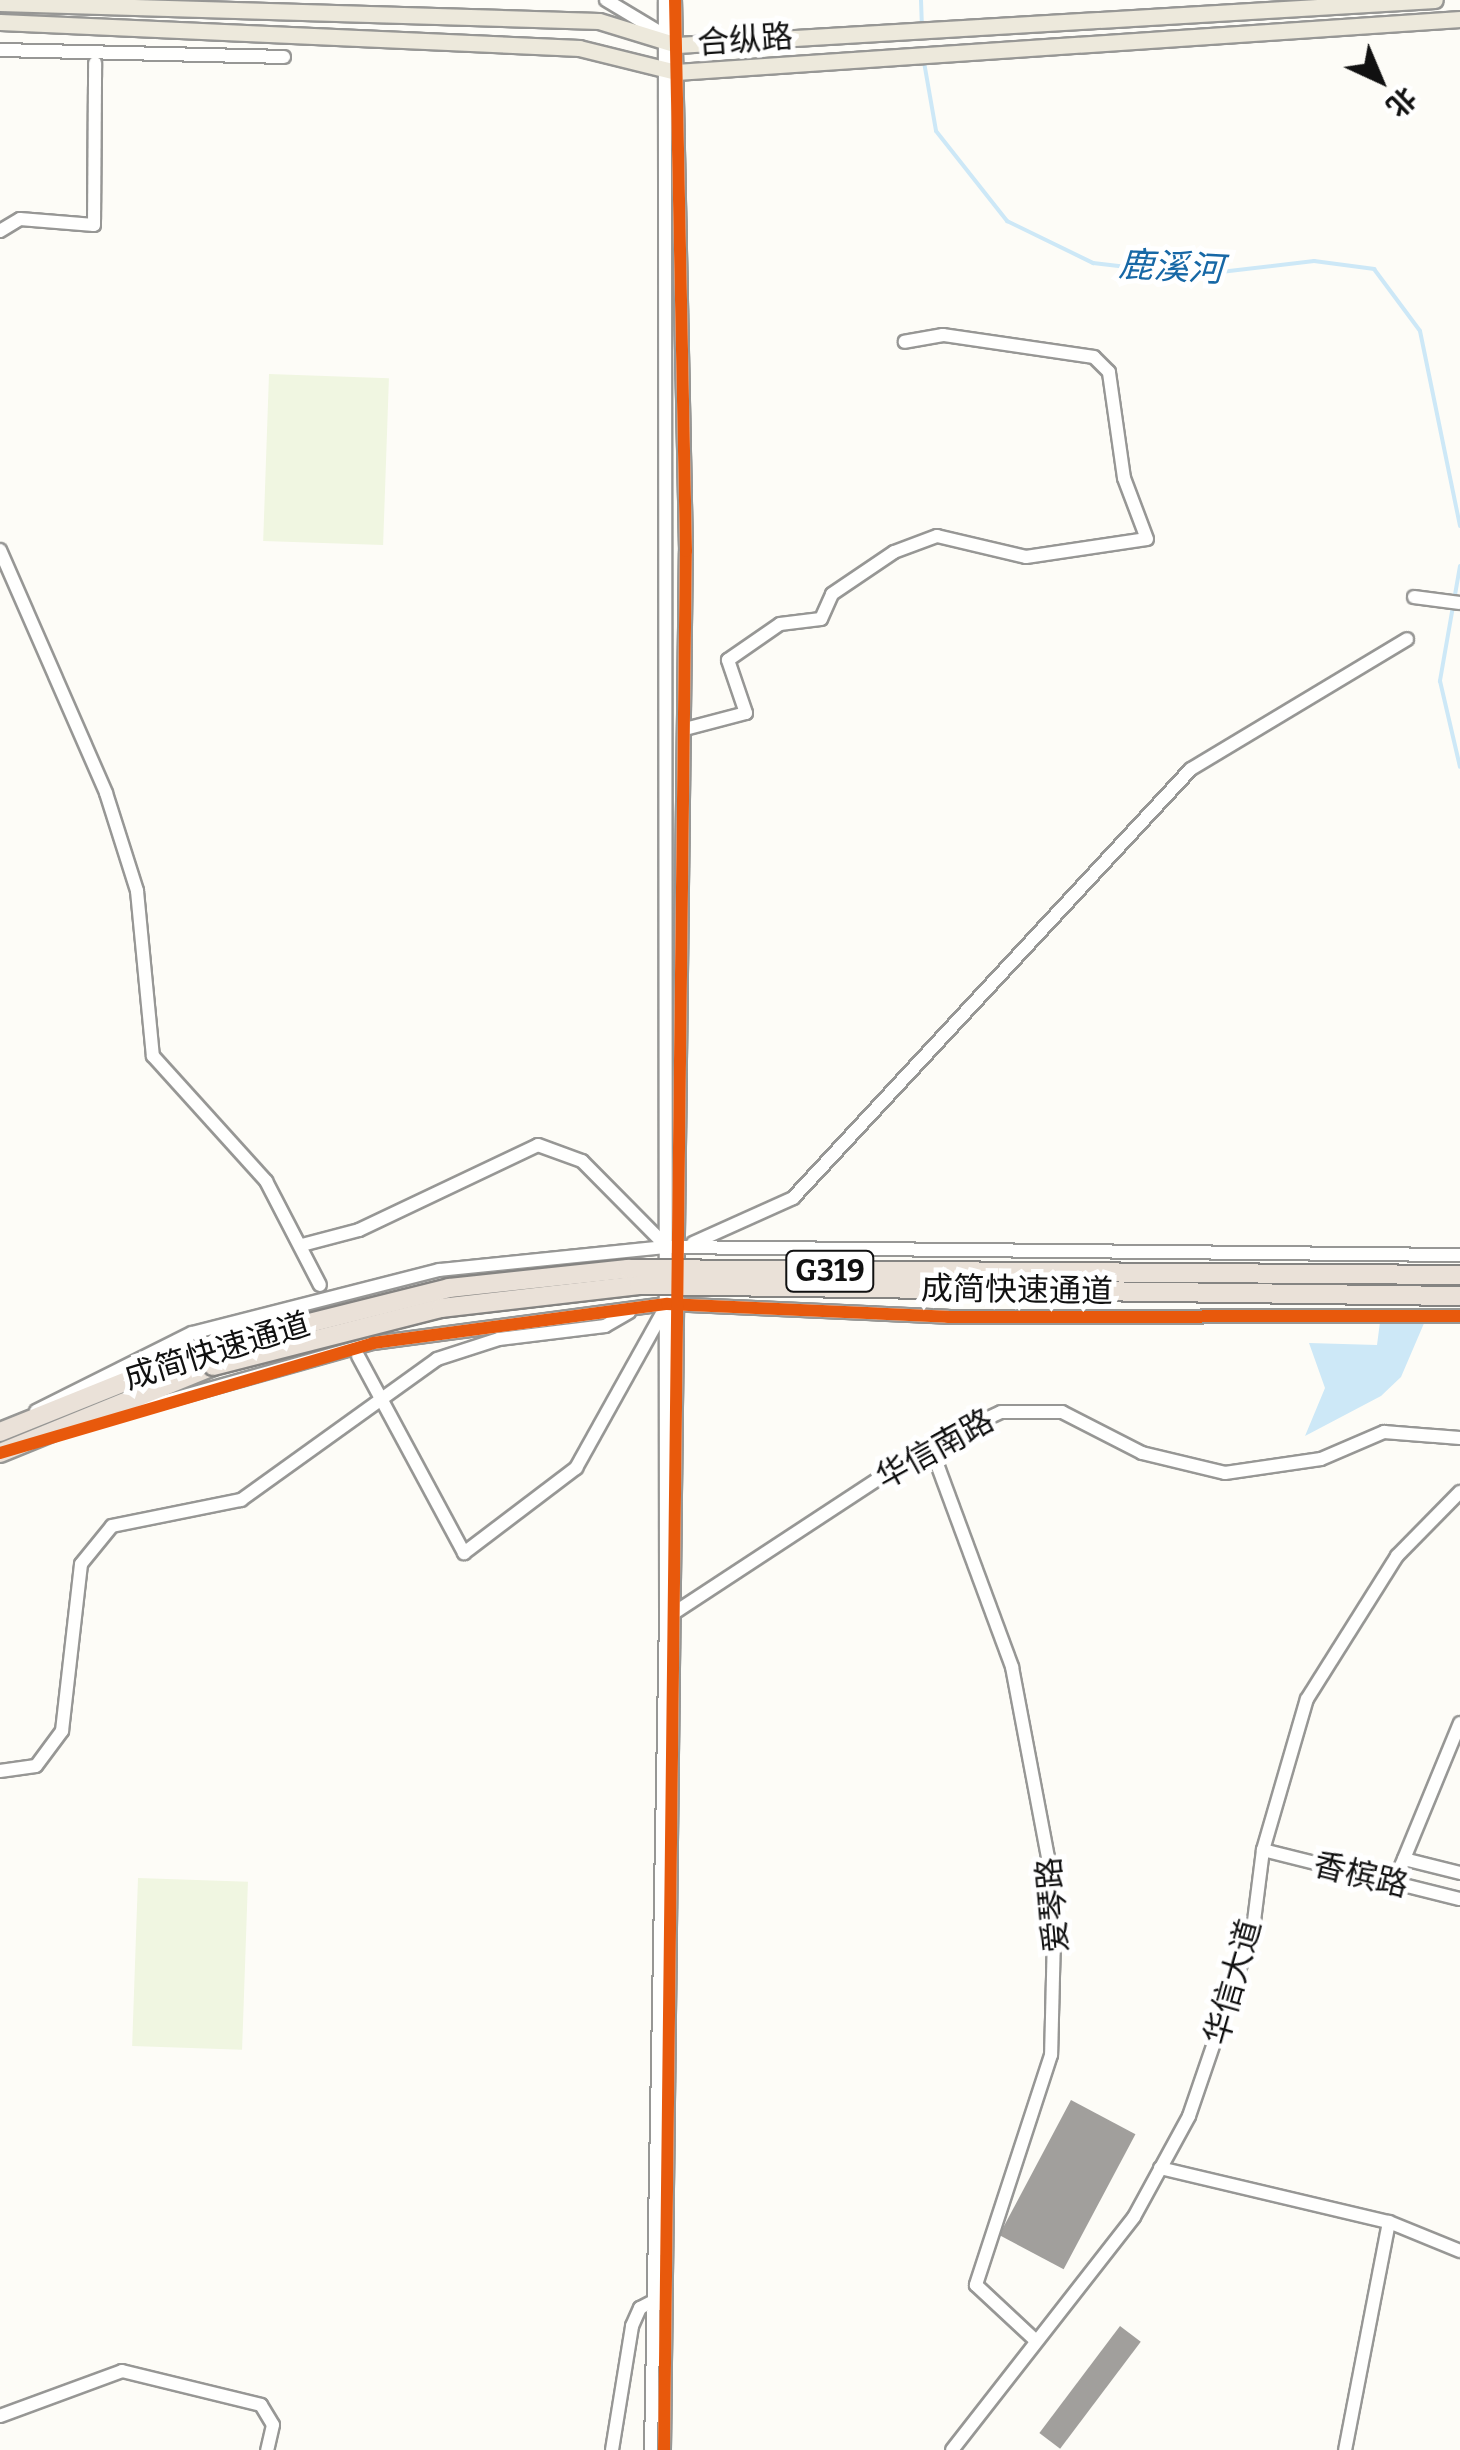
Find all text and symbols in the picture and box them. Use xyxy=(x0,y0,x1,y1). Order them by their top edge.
street label: 合纵路 xyxy=(696,17,794,63)
north arrow xyxy=(1330,30,1430,130)
text: 北 xyxy=(1380,80,1423,124)
water label: 鹿溪河 xyxy=(1117,243,1225,291)
road number: G319 xyxy=(785,1246,875,1296)
street label: 成简快速通道 xyxy=(921,1269,1113,1311)
street label: 成简快速通道 xyxy=(120,1305,314,1397)
street label: 华信南路 xyxy=(870,1401,1000,1497)
street label: 香槟路 xyxy=(1310,1845,1412,1905)
street label: 爱琴路 xyxy=(1030,1856,1076,1954)
street label: 华信大道 xyxy=(1197,1915,1269,2049)

